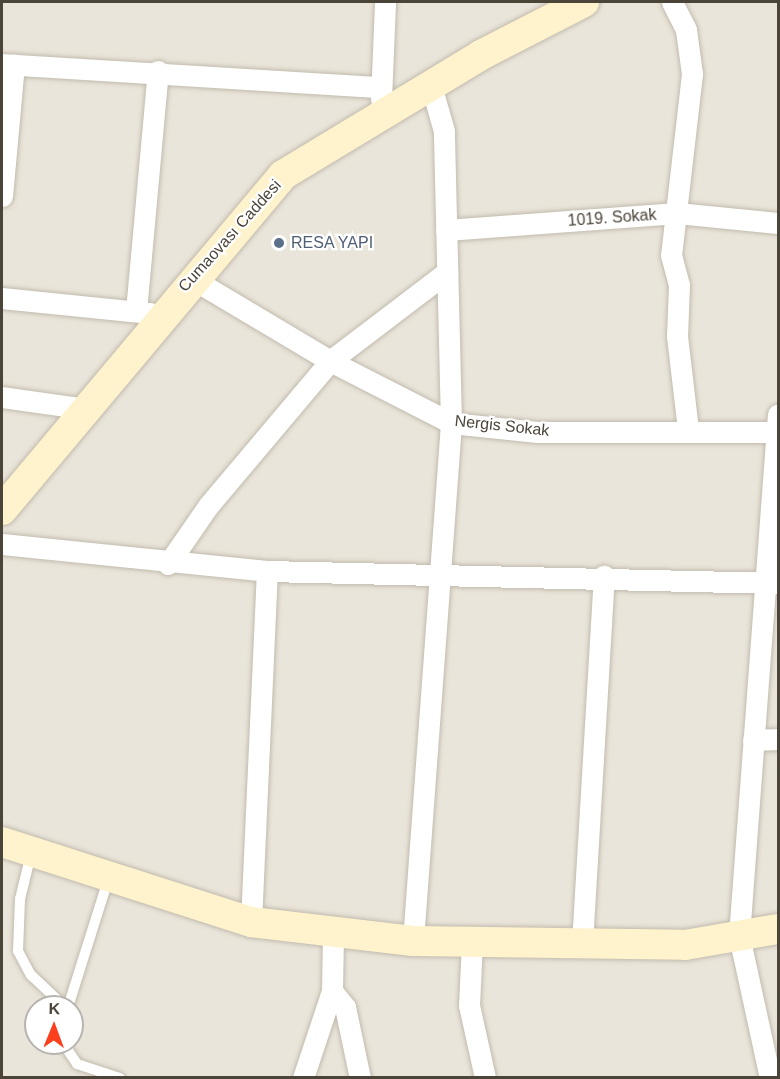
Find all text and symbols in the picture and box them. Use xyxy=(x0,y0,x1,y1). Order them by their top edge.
street label: Cumaovası Caddesi xyxy=(175,176,285,296)
street label: 1019. Sokak xyxy=(567,205,657,231)
place label: RESA YAPI xyxy=(291,233,374,253)
marker: RESA YAPI xyxy=(272,236,286,250)
street label: Nergis Sokak xyxy=(454,411,550,441)
north arrow xyxy=(24,995,84,1055)
text: K xyxy=(48,1000,60,1017)

